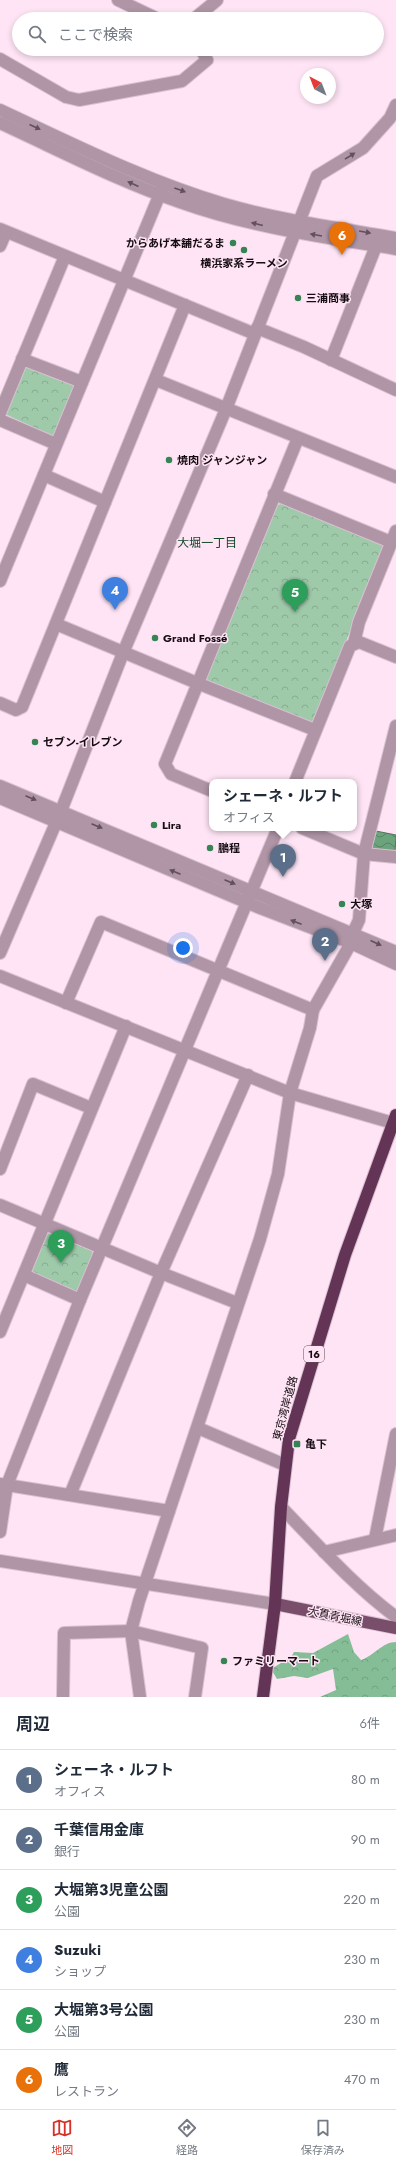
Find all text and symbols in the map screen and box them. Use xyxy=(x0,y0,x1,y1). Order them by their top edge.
search box xyxy=(12,12,384,56)
icon: search xyxy=(26,23,48,45)
text: ここで検索 xyxy=(58,24,133,46)
north arrow xyxy=(300,68,336,104)
one-way arrow xyxy=(30,124,41,130)
one-way arrow xyxy=(344,152,356,159)
one-way arrow xyxy=(128,181,139,187)
one-way arrow xyxy=(175,187,187,193)
one-way arrow xyxy=(250,221,262,227)
pin: 6 xyxy=(329,222,355,255)
one-way arrow xyxy=(359,229,371,235)
one-way arrow xyxy=(310,232,322,238)
place label: からあげ本舗だるま xyxy=(126,235,225,251)
marker: からあげ本舗だるま xyxy=(228,238,238,248)
marker: 横浜家系ラーメン xyxy=(239,245,249,255)
place label: 横浜家系ラーメン xyxy=(200,255,288,271)
place label: 三浦商事 xyxy=(306,290,350,306)
marker: 三浦商事 xyxy=(293,293,303,303)
place label: 焼肉 ジャンジャン xyxy=(177,452,267,468)
marker: 焼肉 ジャンジャン xyxy=(164,455,174,465)
district label: 大堀一丁目 xyxy=(177,534,237,552)
pin: 4 xyxy=(102,577,128,610)
pin: 5 xyxy=(282,579,308,612)
place label: Grand Fossé xyxy=(163,630,227,646)
marker: Grand Fossé xyxy=(150,633,160,643)
place label: セブン-イレブン xyxy=(43,734,122,750)
marker: セブン-イレブン xyxy=(30,737,40,747)
popup xyxy=(209,779,357,831)
text: シェーネ・ルフト xyxy=(223,785,343,807)
one-way arrow xyxy=(25,796,37,802)
text: オフィス xyxy=(223,808,275,827)
place label: Lira xyxy=(162,817,181,833)
marker: Lira xyxy=(149,820,159,830)
one-way arrow xyxy=(92,824,104,830)
place label: 鵬程 xyxy=(218,840,240,856)
marker: 鵬程 xyxy=(205,843,215,853)
pin: 1 xyxy=(270,844,296,877)
one-way arrow xyxy=(169,869,181,875)
one-way arrow xyxy=(224,879,235,885)
place label: 大塚 xyxy=(350,896,373,912)
marker: 大塚 xyxy=(337,899,347,909)
one-way arrow xyxy=(289,918,301,924)
pin: 2 xyxy=(312,928,338,961)
your location xyxy=(173,938,193,958)
one-way arrow xyxy=(370,940,381,946)
pin: 3 xyxy=(48,1230,74,1263)
road number: 16 xyxy=(304,1346,324,1362)
street label: 東京湾岸道路 xyxy=(269,1374,301,1442)
place label: 亀下 xyxy=(305,1436,327,1452)
marker: 亀下 xyxy=(292,1439,302,1449)
street label: 大貫青堀線 xyxy=(306,1602,364,1630)
place label: ファミリーマート xyxy=(232,1653,320,1669)
marker: ファミリーマート xyxy=(219,1656,229,1666)
text: 周辺 xyxy=(16,1712,50,1736)
text: 6件 xyxy=(360,1714,380,1733)
text: シェーネ・ルフト xyxy=(54,1759,174,1781)
text: 1 xyxy=(26,1770,32,1789)
text: 80 m xyxy=(351,1770,380,1789)
text: オフィス xyxy=(54,1782,106,1801)
text: 千葉信用金庫 xyxy=(54,1819,144,1841)
text: 2 xyxy=(25,1830,33,1849)
text: 90 m xyxy=(351,1830,380,1849)
text: 銀行 xyxy=(54,1842,80,1861)
text: 大堀第３児童公園 xyxy=(54,1879,168,1901)
text: 3 xyxy=(25,1890,33,1909)
text: 220 m xyxy=(343,1890,380,1909)
text: 公園 xyxy=(54,1902,80,1921)
text: Suzuki xyxy=(54,1939,101,1961)
text: 4 xyxy=(24,1950,34,1969)
text: 230 m xyxy=(344,1950,380,1969)
text: ショップ xyxy=(54,1962,106,1981)
text: 大堀第３号公園 xyxy=(54,1999,153,2021)
text: 5 xyxy=(25,2010,33,2029)
text: 230 m xyxy=(344,2010,380,2029)
text: 公園 xyxy=(54,2022,80,2041)
text: 鷹 xyxy=(54,2059,69,2081)
text: 6 xyxy=(25,2070,33,2089)
text: 470 m xyxy=(344,2070,380,2089)
text: レストラン xyxy=(54,2082,119,2101)
tab: 地図 xyxy=(51,2117,73,2158)
tab: 経路 xyxy=(176,2117,198,2158)
tab: 保存済み xyxy=(301,2117,345,2158)

